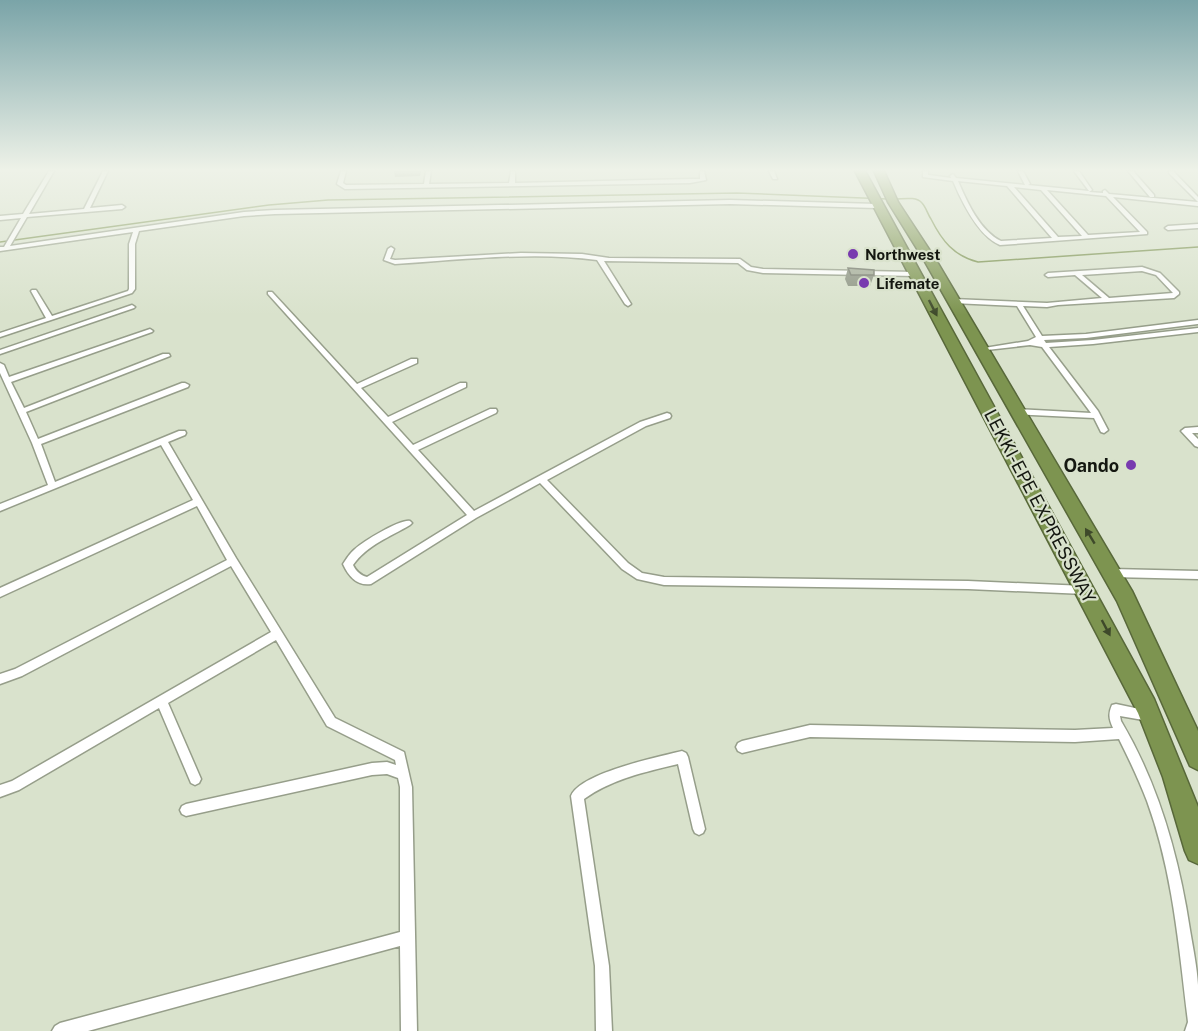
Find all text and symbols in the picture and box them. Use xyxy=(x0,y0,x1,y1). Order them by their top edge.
place label: Northwest xyxy=(865,246,940,263)
marker: Northwest xyxy=(846,247,860,261)
place label: Lifemate xyxy=(876,275,939,292)
marker: Lifemate xyxy=(857,276,871,290)
one-way arrow xyxy=(928,299,938,317)
street label: LEKKI-EPE EXPRESSWAY xyxy=(980,405,1100,607)
place label: Oando xyxy=(1063,455,1119,476)
marker: Oando xyxy=(1124,458,1138,472)
one-way arrow xyxy=(1084,528,1095,544)
one-way arrow xyxy=(1101,619,1111,636)

